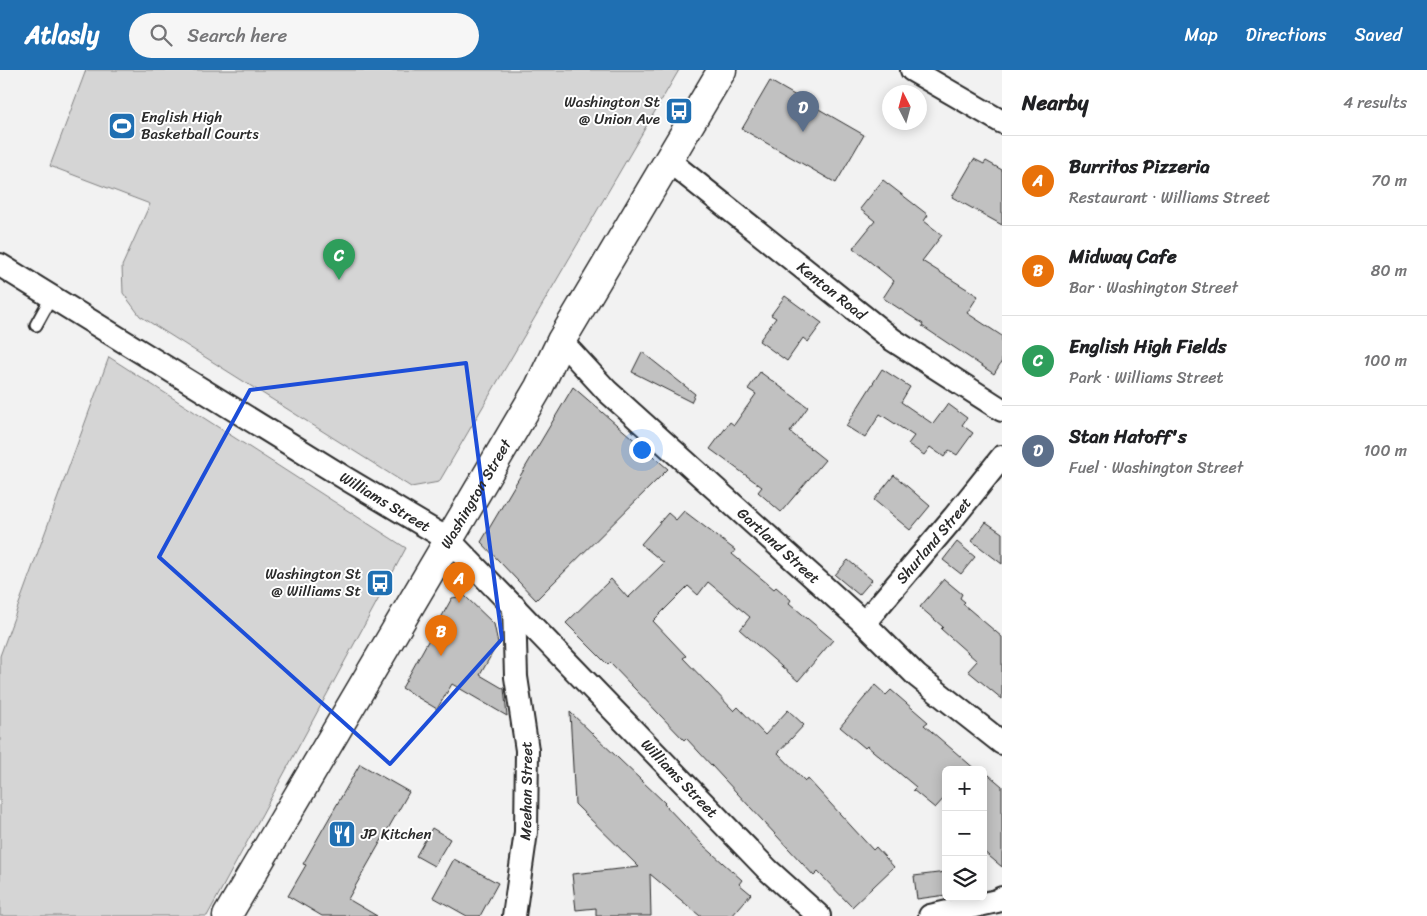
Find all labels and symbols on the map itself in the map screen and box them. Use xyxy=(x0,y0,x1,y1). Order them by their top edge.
north arrow xyxy=(882,85,927,130)
place label: Washington St @ Union Ave xyxy=(564,89,660,132)
pin: D xyxy=(787,91,819,132)
bus stop icon: Washington St @ Union Ave xyxy=(664,96,694,126)
place label: English High Basketball Courts xyxy=(141,104,260,147)
sports icon: English High Basketball Courts xyxy=(107,111,137,141)
pin: C xyxy=(323,239,355,280)
street label: Kenton Road xyxy=(791,255,873,328)
street label: Washington Street xyxy=(433,433,519,554)
your location xyxy=(629,437,655,463)
street label: Williams Street xyxy=(334,464,436,539)
street label: Shurland Street xyxy=(889,491,978,590)
street label: Gartland Street xyxy=(731,501,827,591)
place label: Washington St @ Williams St xyxy=(265,561,361,604)
pin: A xyxy=(443,562,475,603)
bus stop icon: Washington St @ Williams St xyxy=(365,568,395,598)
pin: B xyxy=(425,615,457,656)
street label: Williams Street xyxy=(634,732,725,824)
street label: Meehan Street xyxy=(512,739,540,842)
restaurant icon: JP Kitchen xyxy=(327,819,357,849)
place label: JP Kitchen xyxy=(360,821,432,847)

